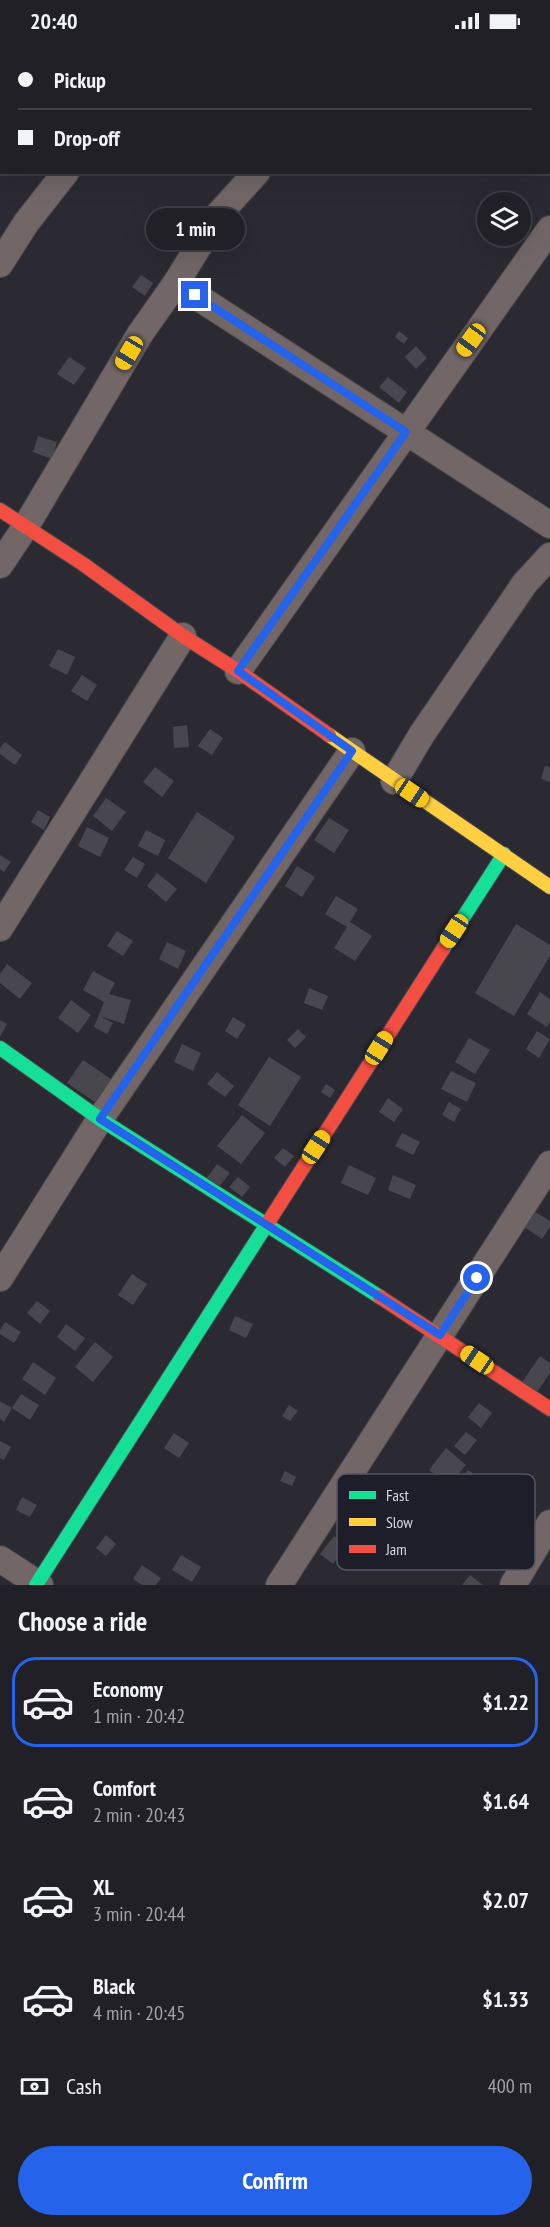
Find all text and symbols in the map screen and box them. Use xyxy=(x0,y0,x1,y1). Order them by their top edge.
text: 20:40 xyxy=(30,7,78,35)
text: Pickup xyxy=(54,66,106,94)
text: Drop-off xyxy=(54,124,120,152)
map controls xyxy=(477,192,531,246)
button: layers xyxy=(477,192,531,246)
callout: 1 min xyxy=(146,208,244,250)
text: 1 min xyxy=(175,216,216,242)
route end xyxy=(181,281,208,308)
car xyxy=(453,320,489,360)
car xyxy=(112,333,146,373)
car xyxy=(392,775,432,811)
car xyxy=(437,911,471,951)
car xyxy=(362,1028,396,1068)
car xyxy=(299,1127,333,1167)
route start xyxy=(463,1264,490,1291)
car xyxy=(457,1342,497,1378)
legend xyxy=(337,1474,535,1570)
text: Fast xyxy=(386,1485,409,1505)
text: Slow xyxy=(386,1512,413,1532)
text: Jam xyxy=(385,1539,407,1559)
text: Choose a ride xyxy=(18,1604,147,1638)
icon: car xyxy=(21,1675,75,1729)
text: Economy xyxy=(93,1675,163,1703)
text: $1.22 xyxy=(482,1688,529,1716)
text: 1 min · 20:42 xyxy=(93,1703,185,1729)
icon: car xyxy=(21,1774,75,1828)
text: Comfort xyxy=(93,1774,156,1802)
text: $1.64 xyxy=(482,1787,529,1815)
text: 2 min · 20:43 xyxy=(93,1802,185,1828)
icon: car xyxy=(21,1873,75,1927)
text: XL xyxy=(93,1873,114,1901)
text: $2.07 xyxy=(482,1886,529,1914)
text: 3 min · 20:44 xyxy=(93,1901,185,1927)
icon: car xyxy=(21,1972,75,2026)
text: Black xyxy=(93,1972,135,2000)
text: $1.33 xyxy=(482,1985,529,2013)
text: 4 min · 20:45 xyxy=(93,2000,185,2026)
icon: cash xyxy=(18,2070,51,2103)
text: Cash xyxy=(66,2072,102,2100)
text: 400 m xyxy=(488,2073,532,2099)
button: Confirm xyxy=(18,2146,532,2215)

